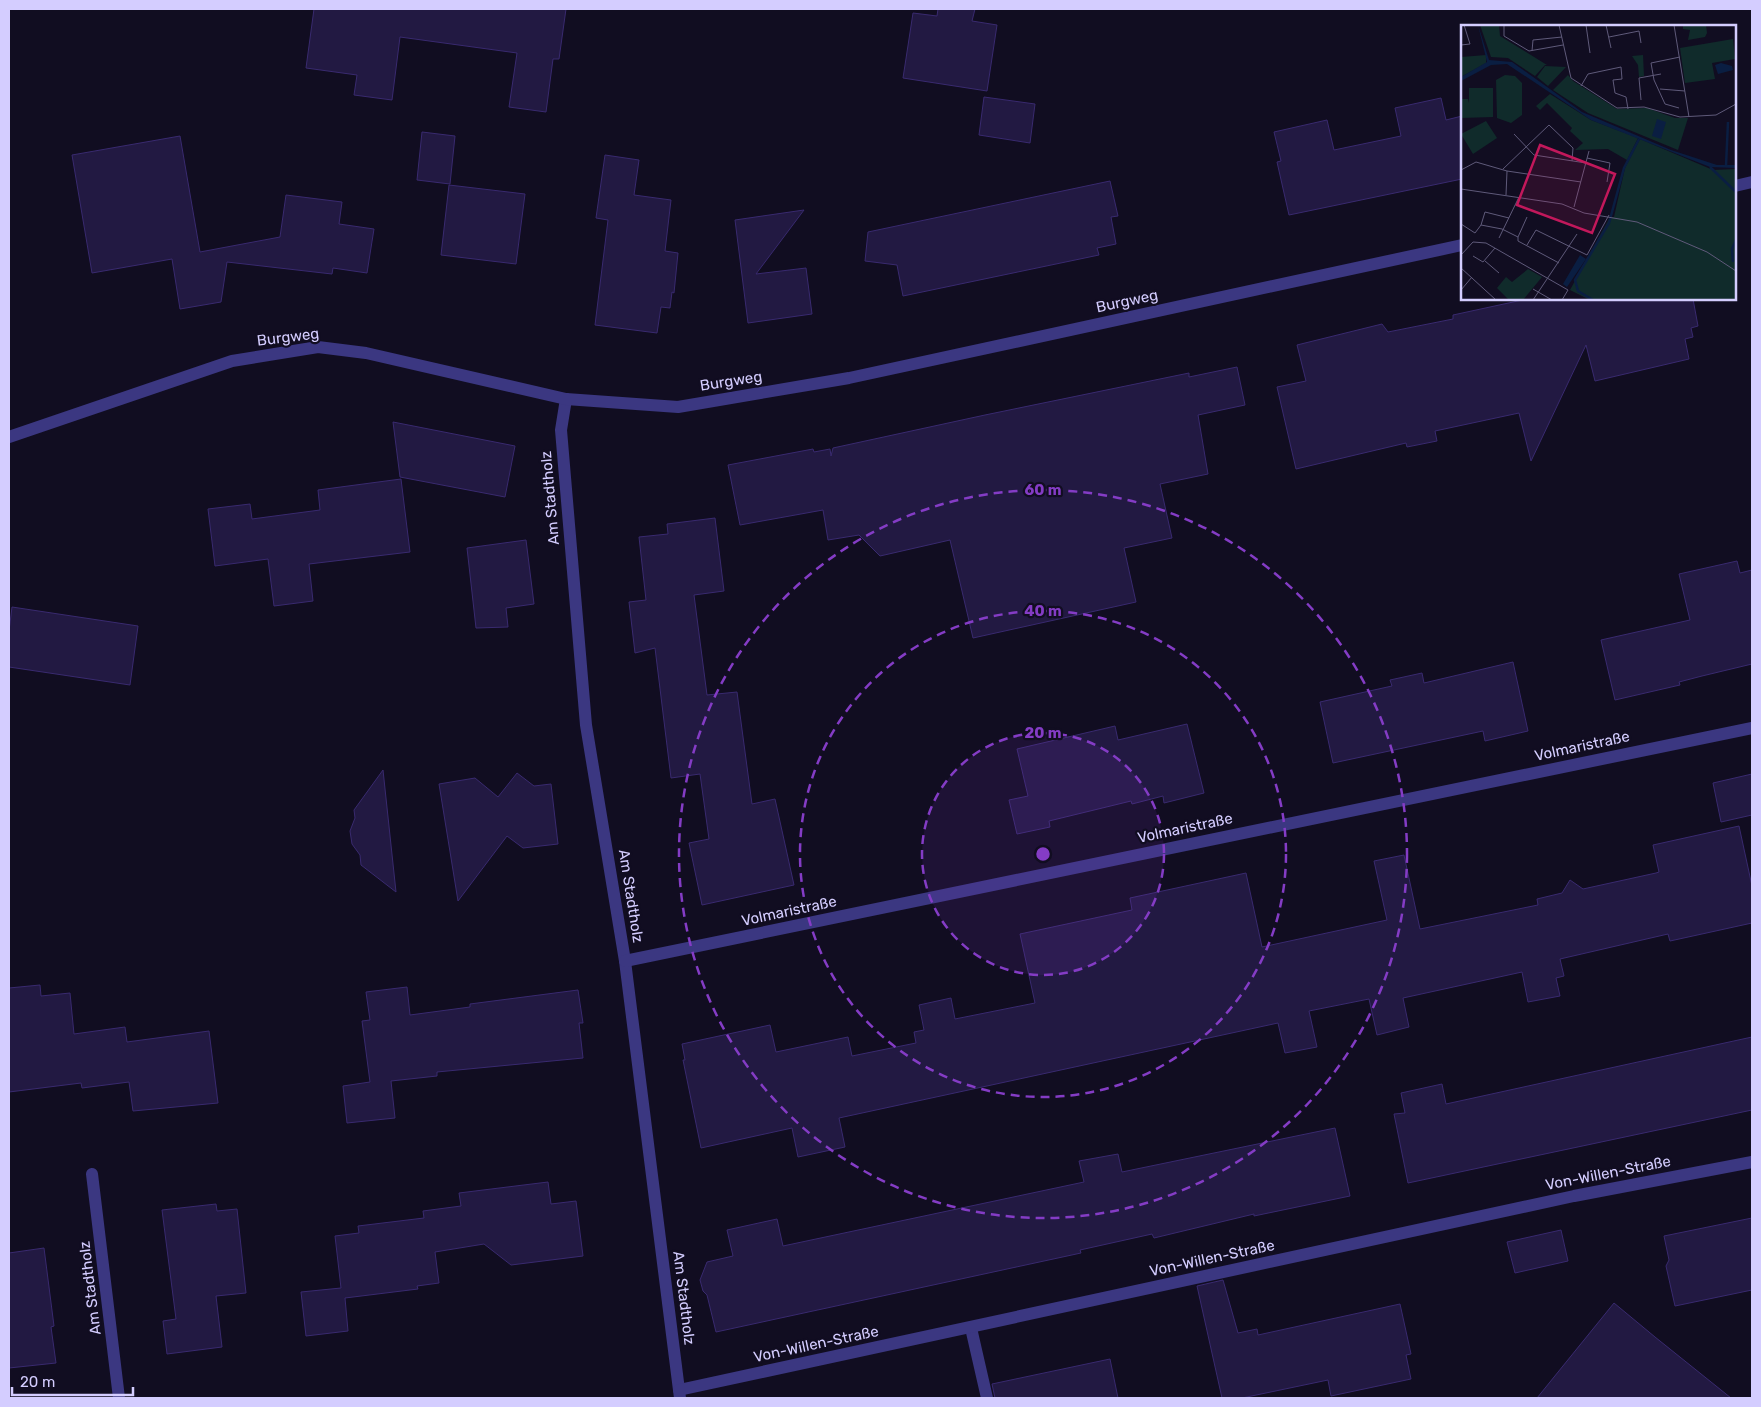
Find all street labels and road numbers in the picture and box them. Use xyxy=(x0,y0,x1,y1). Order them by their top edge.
street label: Burgweg xyxy=(1094,286,1160,316)
street label: Burgweg xyxy=(256,324,320,350)
street label: Burgweg xyxy=(699,367,763,395)
street label: Am Stadtholz xyxy=(537,450,563,546)
street label: Volmaristraße xyxy=(1533,727,1631,765)
street label: Volmaristraße xyxy=(1136,809,1234,847)
street label: Am Stadtholz xyxy=(615,848,647,944)
street label: Volmaristraße xyxy=(740,892,838,930)
street label: Von-Willen-Straße xyxy=(1544,1152,1672,1194)
street label: Von-Willen-Straße xyxy=(1148,1236,1276,1280)
street label: Am Stadtholz xyxy=(75,1240,105,1336)
street label: Am Stadtholz xyxy=(669,1250,699,1346)
street label: Von-Willen-Straße xyxy=(752,1322,880,1366)

